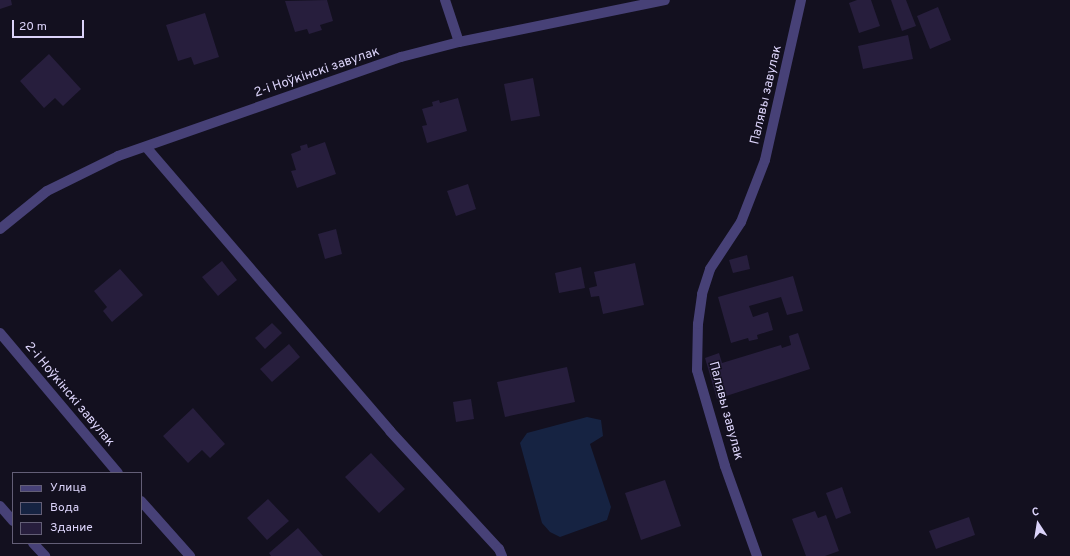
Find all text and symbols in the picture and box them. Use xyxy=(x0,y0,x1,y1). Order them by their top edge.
scale bar xyxy=(14,12,86,38)
text: 20 m xyxy=(19,19,47,35)
street label: 2-і Ноўкінскі завулак xyxy=(252,44,382,102)
street label: Палявы завулак xyxy=(748,44,786,146)
street label: 2-і Ноўкінскі завулак xyxy=(21,340,117,450)
street label: Палявы завулак xyxy=(704,360,746,462)
legend xyxy=(12,472,142,544)
text: Улица xyxy=(50,480,86,496)
text: Вода xyxy=(50,500,79,516)
north arrow xyxy=(1018,504,1058,544)
text: С xyxy=(1031,505,1040,520)
text: Здание xyxy=(50,520,93,536)

